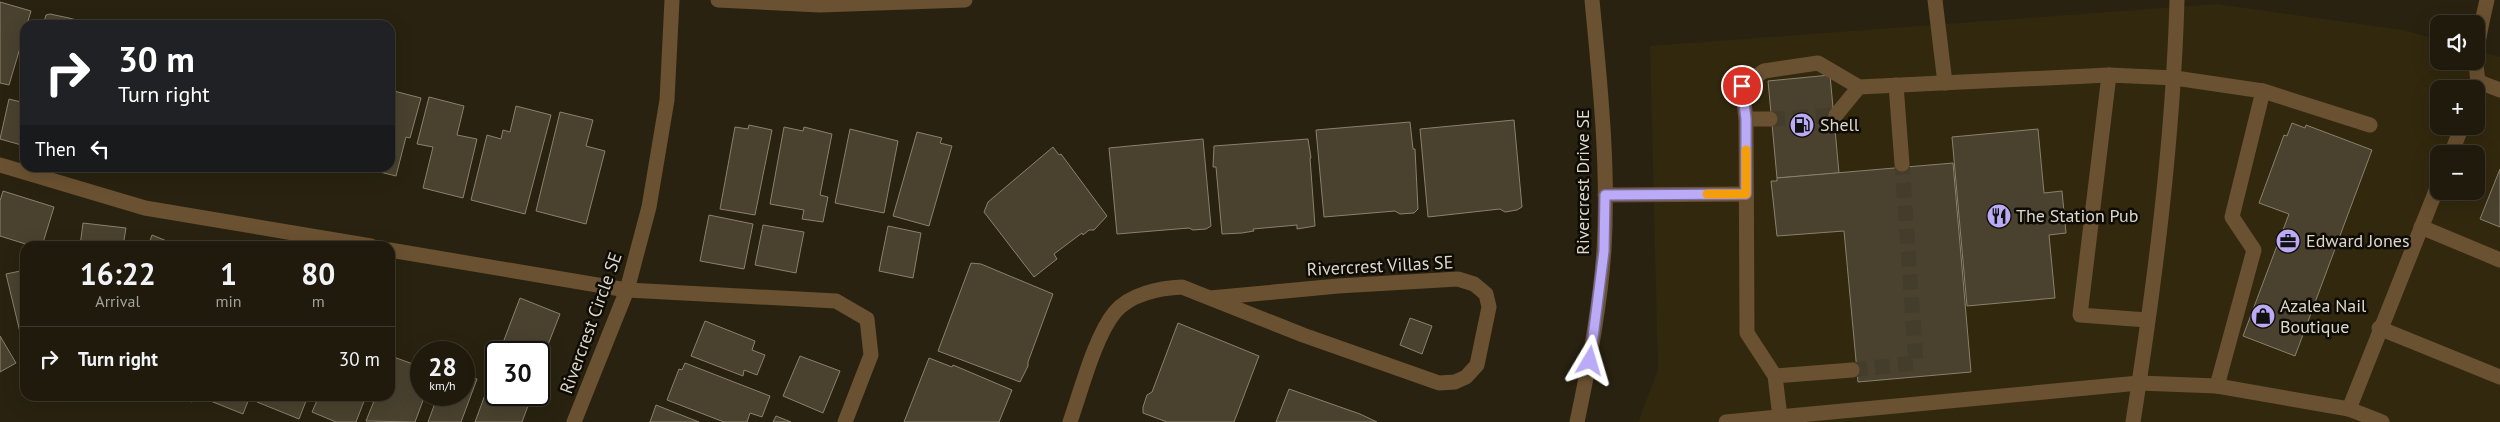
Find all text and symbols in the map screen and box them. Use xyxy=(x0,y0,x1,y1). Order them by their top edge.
map controls xyxy=(2430,15,2485,200)
button: sound xyxy=(2430,15,2485,70)
text: 30 m xyxy=(118,36,195,82)
icon: right xyxy=(35,40,100,105)
pin xyxy=(1721,65,1763,107)
icon: arrive xyxy=(1728,72,1756,100)
text: Turn right xyxy=(118,80,210,108)
button: + xyxy=(2430,80,2485,135)
street label: Rivercrest Drive SE xyxy=(1571,109,1594,255)
fuel station icon: Shell xyxy=(1789,112,1815,138)
place label: Shell xyxy=(1820,113,1860,136)
icon: left xyxy=(86,135,114,163)
text: Then xyxy=(35,137,76,161)
button: − xyxy=(2430,145,2485,200)
restaurant icon: The Station Pub xyxy=(1986,203,2012,229)
place label: The Station Pub xyxy=(2016,204,2138,227)
office icon: Edward Jones xyxy=(2275,228,2301,254)
place label: Edward Jones xyxy=(2306,229,2410,252)
street label: Rivercrest Circle SE xyxy=(554,249,627,397)
street label: Rivercrest Villas SE xyxy=(1306,250,1454,281)
text: 16:22 xyxy=(80,254,156,293)
text: 1 xyxy=(220,254,237,293)
text: 80 xyxy=(301,254,335,293)
text: Arrival xyxy=(95,291,140,311)
text: min xyxy=(216,291,242,311)
text: m xyxy=(312,291,325,311)
place label: Azalea Nail Boutique xyxy=(2280,294,2367,338)
shop icon: Azalea Nail Boutique xyxy=(2250,303,2276,329)
position arrow xyxy=(1563,334,1615,386)
speed limit sign: 30 xyxy=(485,341,550,406)
icon: right xyxy=(35,345,63,373)
text: Turn right xyxy=(78,347,158,371)
text: 30 m xyxy=(339,347,380,371)
text: 28 xyxy=(428,351,457,383)
text: km/h xyxy=(429,378,456,393)

